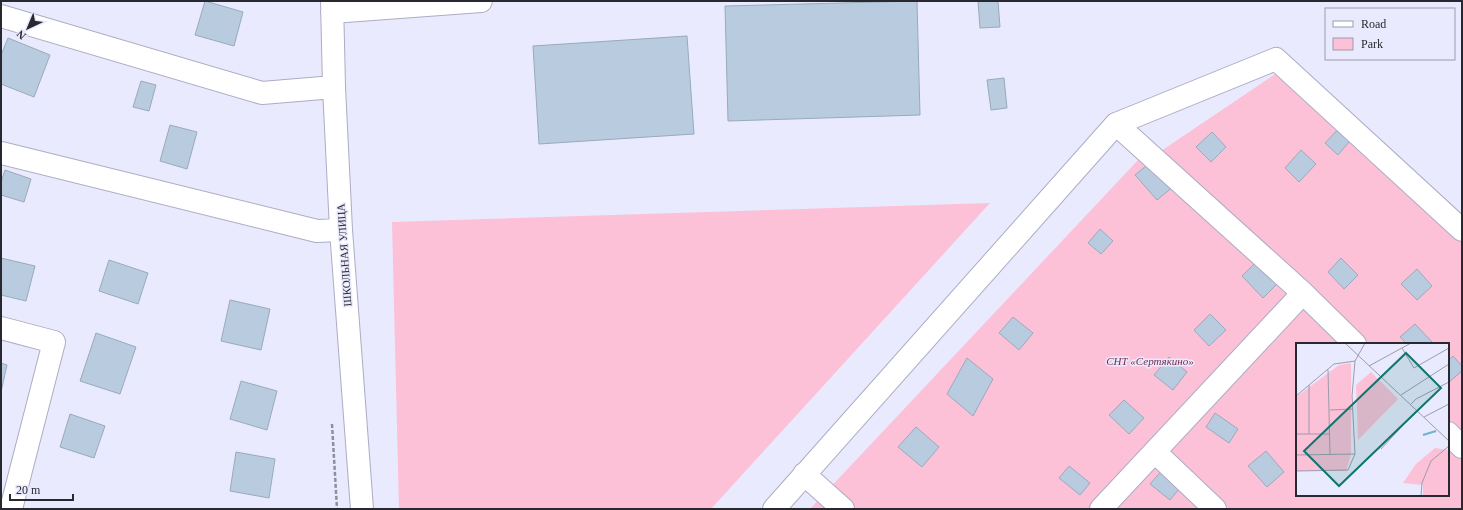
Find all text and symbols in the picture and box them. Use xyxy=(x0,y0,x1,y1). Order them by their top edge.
north arrow xyxy=(8,8,48,48)
legend xyxy=(1325,8,1455,60)
text: Road xyxy=(1361,17,1386,31)
text: N xyxy=(14,28,28,42)
text: Park xyxy=(1361,37,1383,51)
street label: ШКОЛЬНАЯ УЛИЦА xyxy=(334,203,354,307)
inset map xyxy=(1296,343,1449,496)
park label: СНТ «Сертякино» xyxy=(1106,355,1194,367)
scale bar xyxy=(10,476,73,502)
text: 20 m xyxy=(16,483,41,497)

